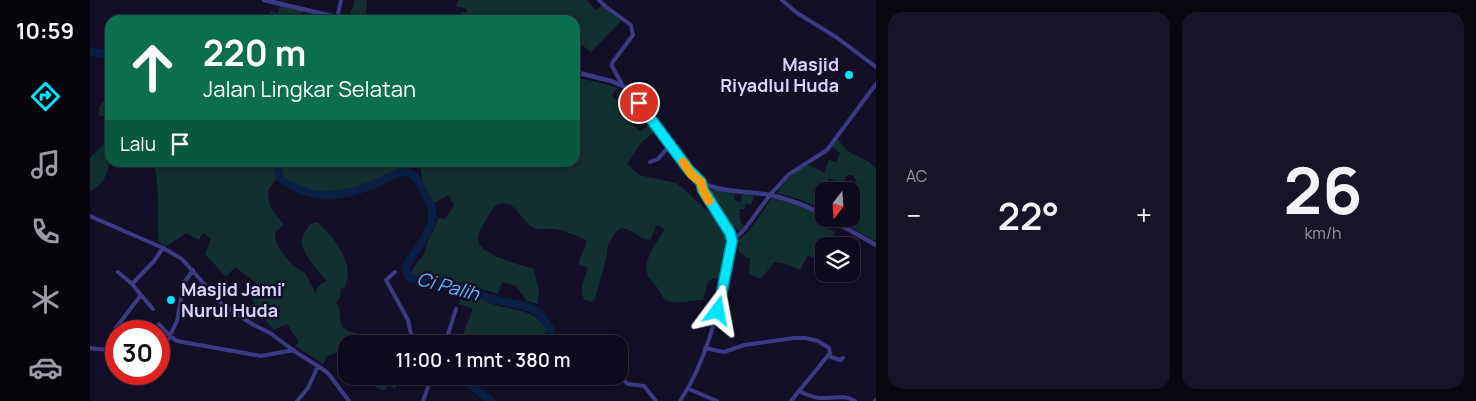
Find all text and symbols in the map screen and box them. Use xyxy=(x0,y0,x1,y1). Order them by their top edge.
text: 10:59 xyxy=(16,16,74,46)
text: 220 m xyxy=(203,29,306,77)
icon: ahead xyxy=(120,35,185,100)
place label: Masjid Riyadlul Huda xyxy=(720,52,839,97)
marker: Masjid Riyadlul Huda xyxy=(843,69,855,81)
text: Jalan Lingkar Selatan xyxy=(203,74,416,104)
icon: directions xyxy=(28,79,63,114)
pin xyxy=(618,82,660,124)
icon: arrive xyxy=(625,89,653,117)
icon: arrive xyxy=(166,130,194,158)
text: Lalu xyxy=(120,131,156,157)
text: 26 xyxy=(1283,145,1363,234)
icon: music xyxy=(28,147,63,182)
text: AC xyxy=(906,165,927,187)
north arrow xyxy=(815,182,860,228)
map controls xyxy=(815,182,860,282)
text: 22° xyxy=(998,189,1059,241)
text: − xyxy=(906,196,921,234)
text: + xyxy=(1136,196,1152,234)
icon: phone xyxy=(28,214,63,249)
text: km/h xyxy=(1304,222,1342,244)
button: layers xyxy=(815,237,860,282)
water label: Ci Palih xyxy=(414,265,483,307)
place label: Masjid Jami' Nurul Huda xyxy=(181,277,286,322)
icon: climate xyxy=(28,282,63,317)
position arrow xyxy=(691,284,743,336)
marker: Masjid Jami' Nurul Huda xyxy=(165,294,177,306)
speed limit sign: 30 xyxy=(105,320,170,385)
text: 11:00 · 1 mnt · 380 m xyxy=(396,347,570,373)
icon: car xyxy=(28,350,63,385)

